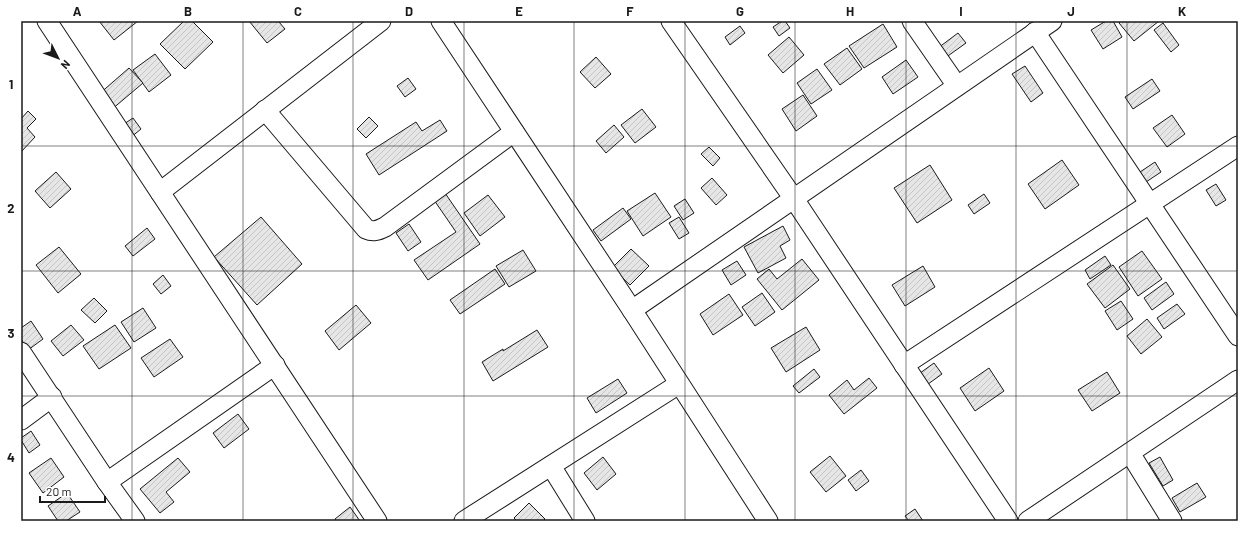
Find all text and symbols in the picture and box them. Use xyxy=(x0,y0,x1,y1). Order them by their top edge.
text: A xyxy=(73,3,82,19)
text: B xyxy=(184,3,192,19)
text: C xyxy=(294,3,302,19)
text: D xyxy=(405,3,413,19)
text: E xyxy=(515,3,523,19)
text: F xyxy=(626,3,634,19)
text: G xyxy=(736,3,744,19)
text: H xyxy=(846,3,854,19)
text: I xyxy=(959,3,963,19)
text: J xyxy=(1067,3,1075,19)
text: K xyxy=(1178,3,1186,19)
north arrow xyxy=(38,38,78,78)
text: N xyxy=(59,58,73,72)
text: 1 xyxy=(9,76,13,92)
text: 2 xyxy=(7,200,15,216)
text: 3 xyxy=(7,325,15,341)
text: 4 xyxy=(7,449,15,465)
scale bar xyxy=(40,478,105,504)
text: 20 m xyxy=(46,484,72,498)

